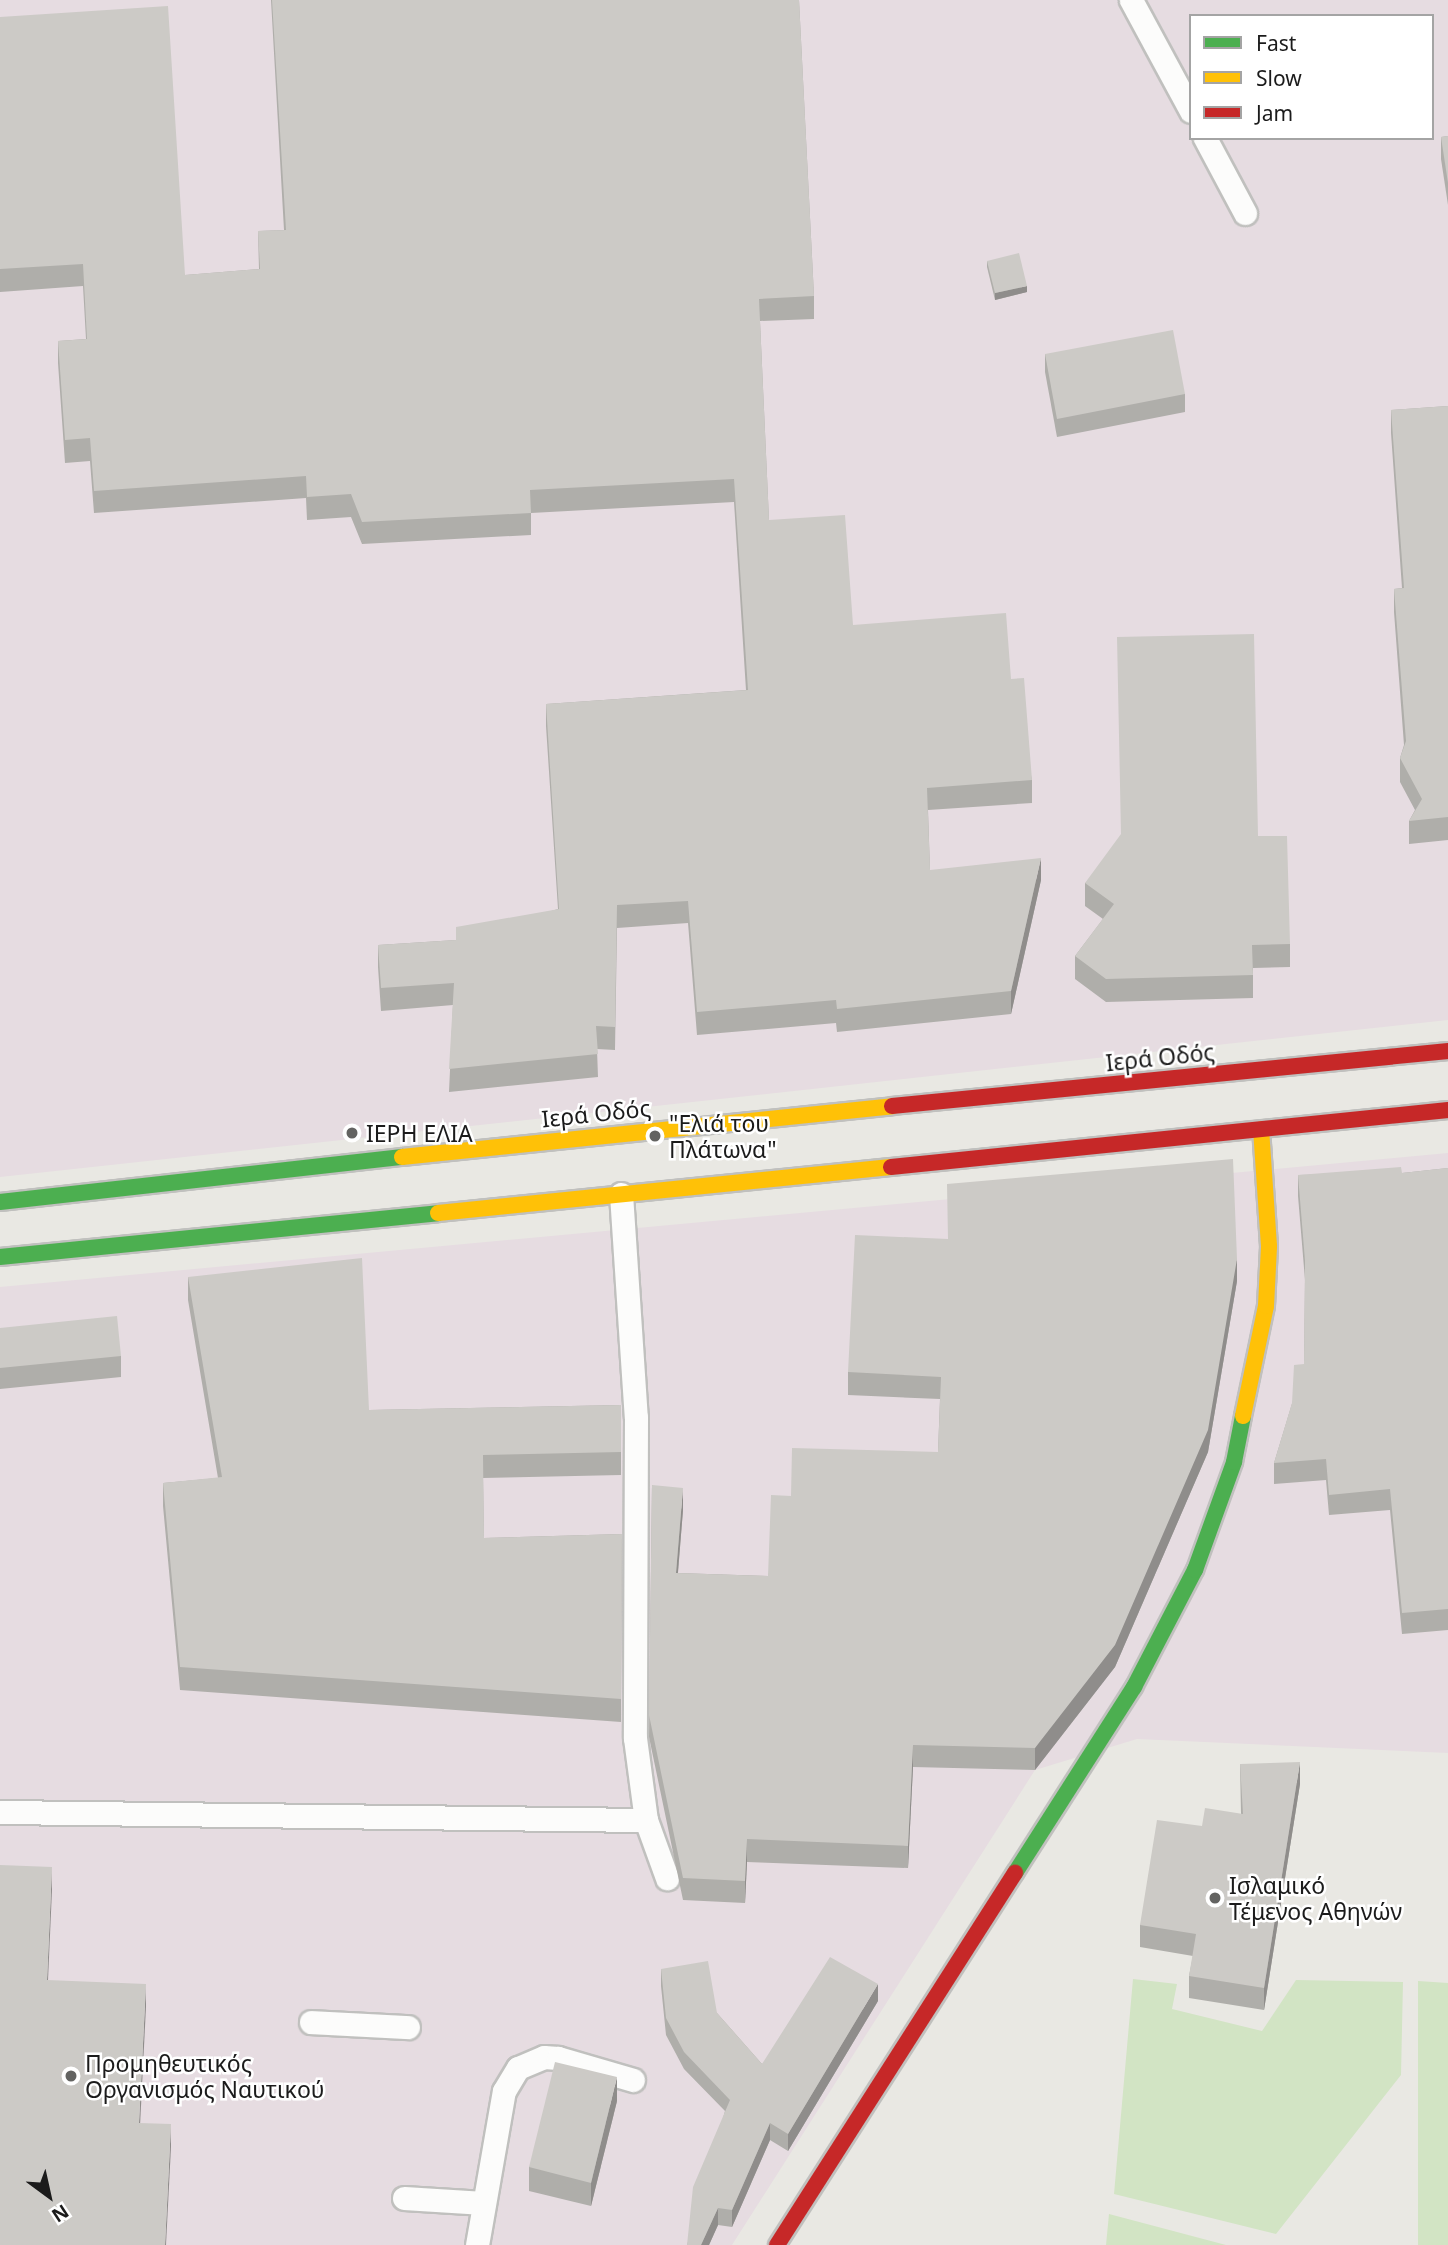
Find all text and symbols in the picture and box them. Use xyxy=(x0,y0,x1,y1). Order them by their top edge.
legend xyxy=(1189,14,1434,140)
text: Fast xyxy=(1256,29,1296,57)
text: Slow xyxy=(1256,64,1302,92)
text: Jam xyxy=(1256,99,1293,127)
street label: Ιερά Οδός xyxy=(1104,1038,1216,1076)
street label: Ιερά Οδός xyxy=(540,1094,652,1132)
place label: "Ελιά του Πλάτωνα" xyxy=(669,1109,777,1163)
place label: ΙΕΡΗ ΕΛΙΑ xyxy=(366,1119,473,1147)
marker: ΙΕΡΗ ΕΛΙΑ xyxy=(344,1125,360,1141)
marker: "Ελιά του Πλάτωνα" xyxy=(647,1128,663,1144)
place label: Ισλαμικό Τέμενος Αθηνών xyxy=(1229,1871,1402,1925)
marker: Ισλαμικό Τέμενος Αθηνών xyxy=(1207,1890,1223,1906)
place label: Προμηθευτικός Οργανισμός Ναυτικού xyxy=(85,2049,325,2103)
marker: Προμηθευτικός Οργανισμός Ναυτικού xyxy=(63,2068,79,2084)
north arrow xyxy=(14,2161,84,2231)
text: N xyxy=(47,2198,74,2229)

